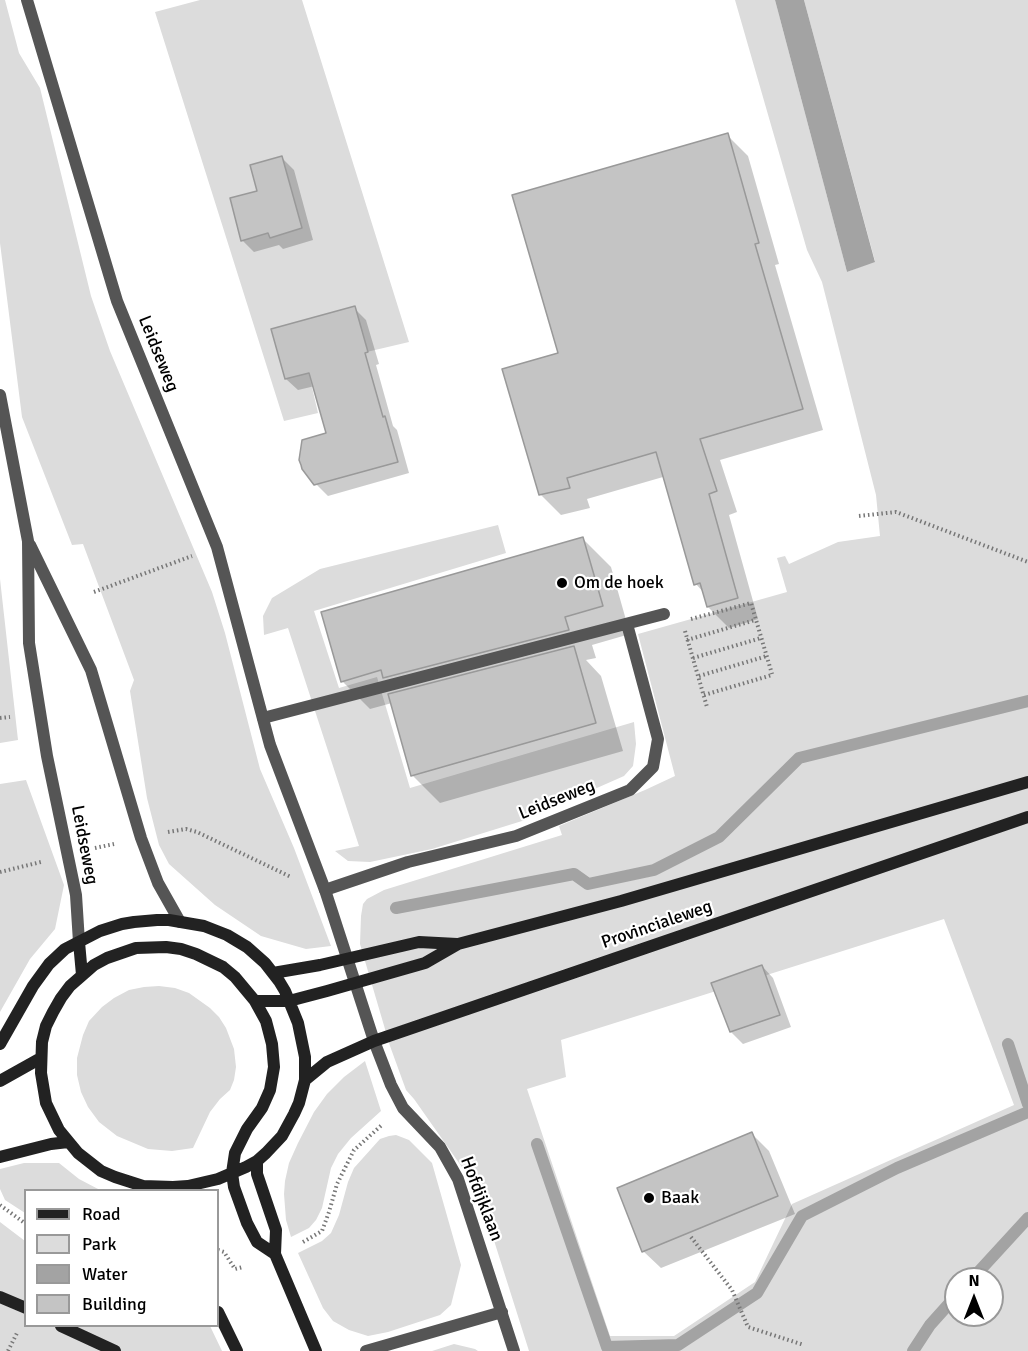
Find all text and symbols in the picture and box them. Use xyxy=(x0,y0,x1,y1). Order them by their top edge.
street label: Leidseweg xyxy=(133,313,183,395)
place label: Om de hoek xyxy=(574,572,664,594)
marker: Om de hoek xyxy=(555,576,569,590)
street label: Leidseweg xyxy=(516,775,598,825)
street label: Leidseweg xyxy=(66,804,102,886)
street label: Provincialeweg xyxy=(599,896,715,954)
street label: Hofdijklaan xyxy=(455,1154,507,1244)
place label: Baak xyxy=(661,1187,699,1209)
legend xyxy=(24,1189,219,1327)
marker: Baak xyxy=(642,1191,656,1205)
text: Road xyxy=(82,1203,121,1225)
text: Park xyxy=(82,1233,117,1255)
text: Water xyxy=(82,1263,127,1285)
north arrow xyxy=(944,1267,1004,1327)
text: N xyxy=(968,1271,980,1291)
text: Building xyxy=(82,1293,146,1315)

